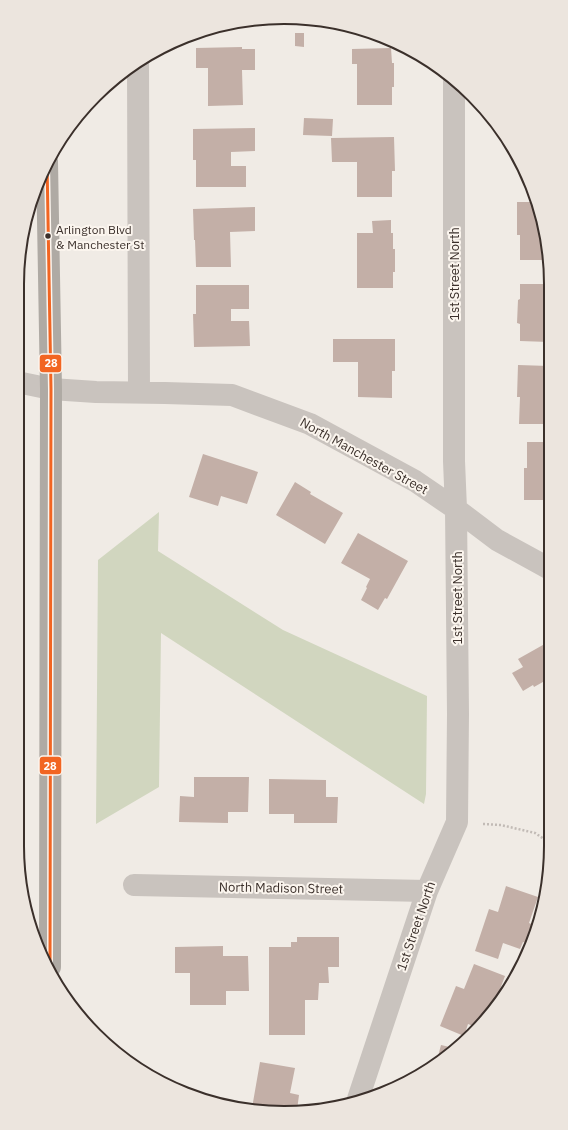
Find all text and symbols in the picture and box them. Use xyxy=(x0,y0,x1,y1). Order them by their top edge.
place label: Arlington Blvd & Manchester St xyxy=(56,222,145,252)
street label: 1st Street North xyxy=(446,227,463,321)
marker: Arlington Blvd & Manchester St xyxy=(43,231,53,241)
line badge: 28 xyxy=(39,354,62,373)
text: 28 xyxy=(44,356,58,370)
street label: North Manchester Street xyxy=(297,414,431,498)
street label: 1st Street North xyxy=(449,551,466,645)
line badge: 28 xyxy=(39,756,62,775)
text: 28 xyxy=(43,759,57,773)
street label: North Madison Street xyxy=(219,878,343,898)
street label: 1st Street North xyxy=(393,879,439,973)

